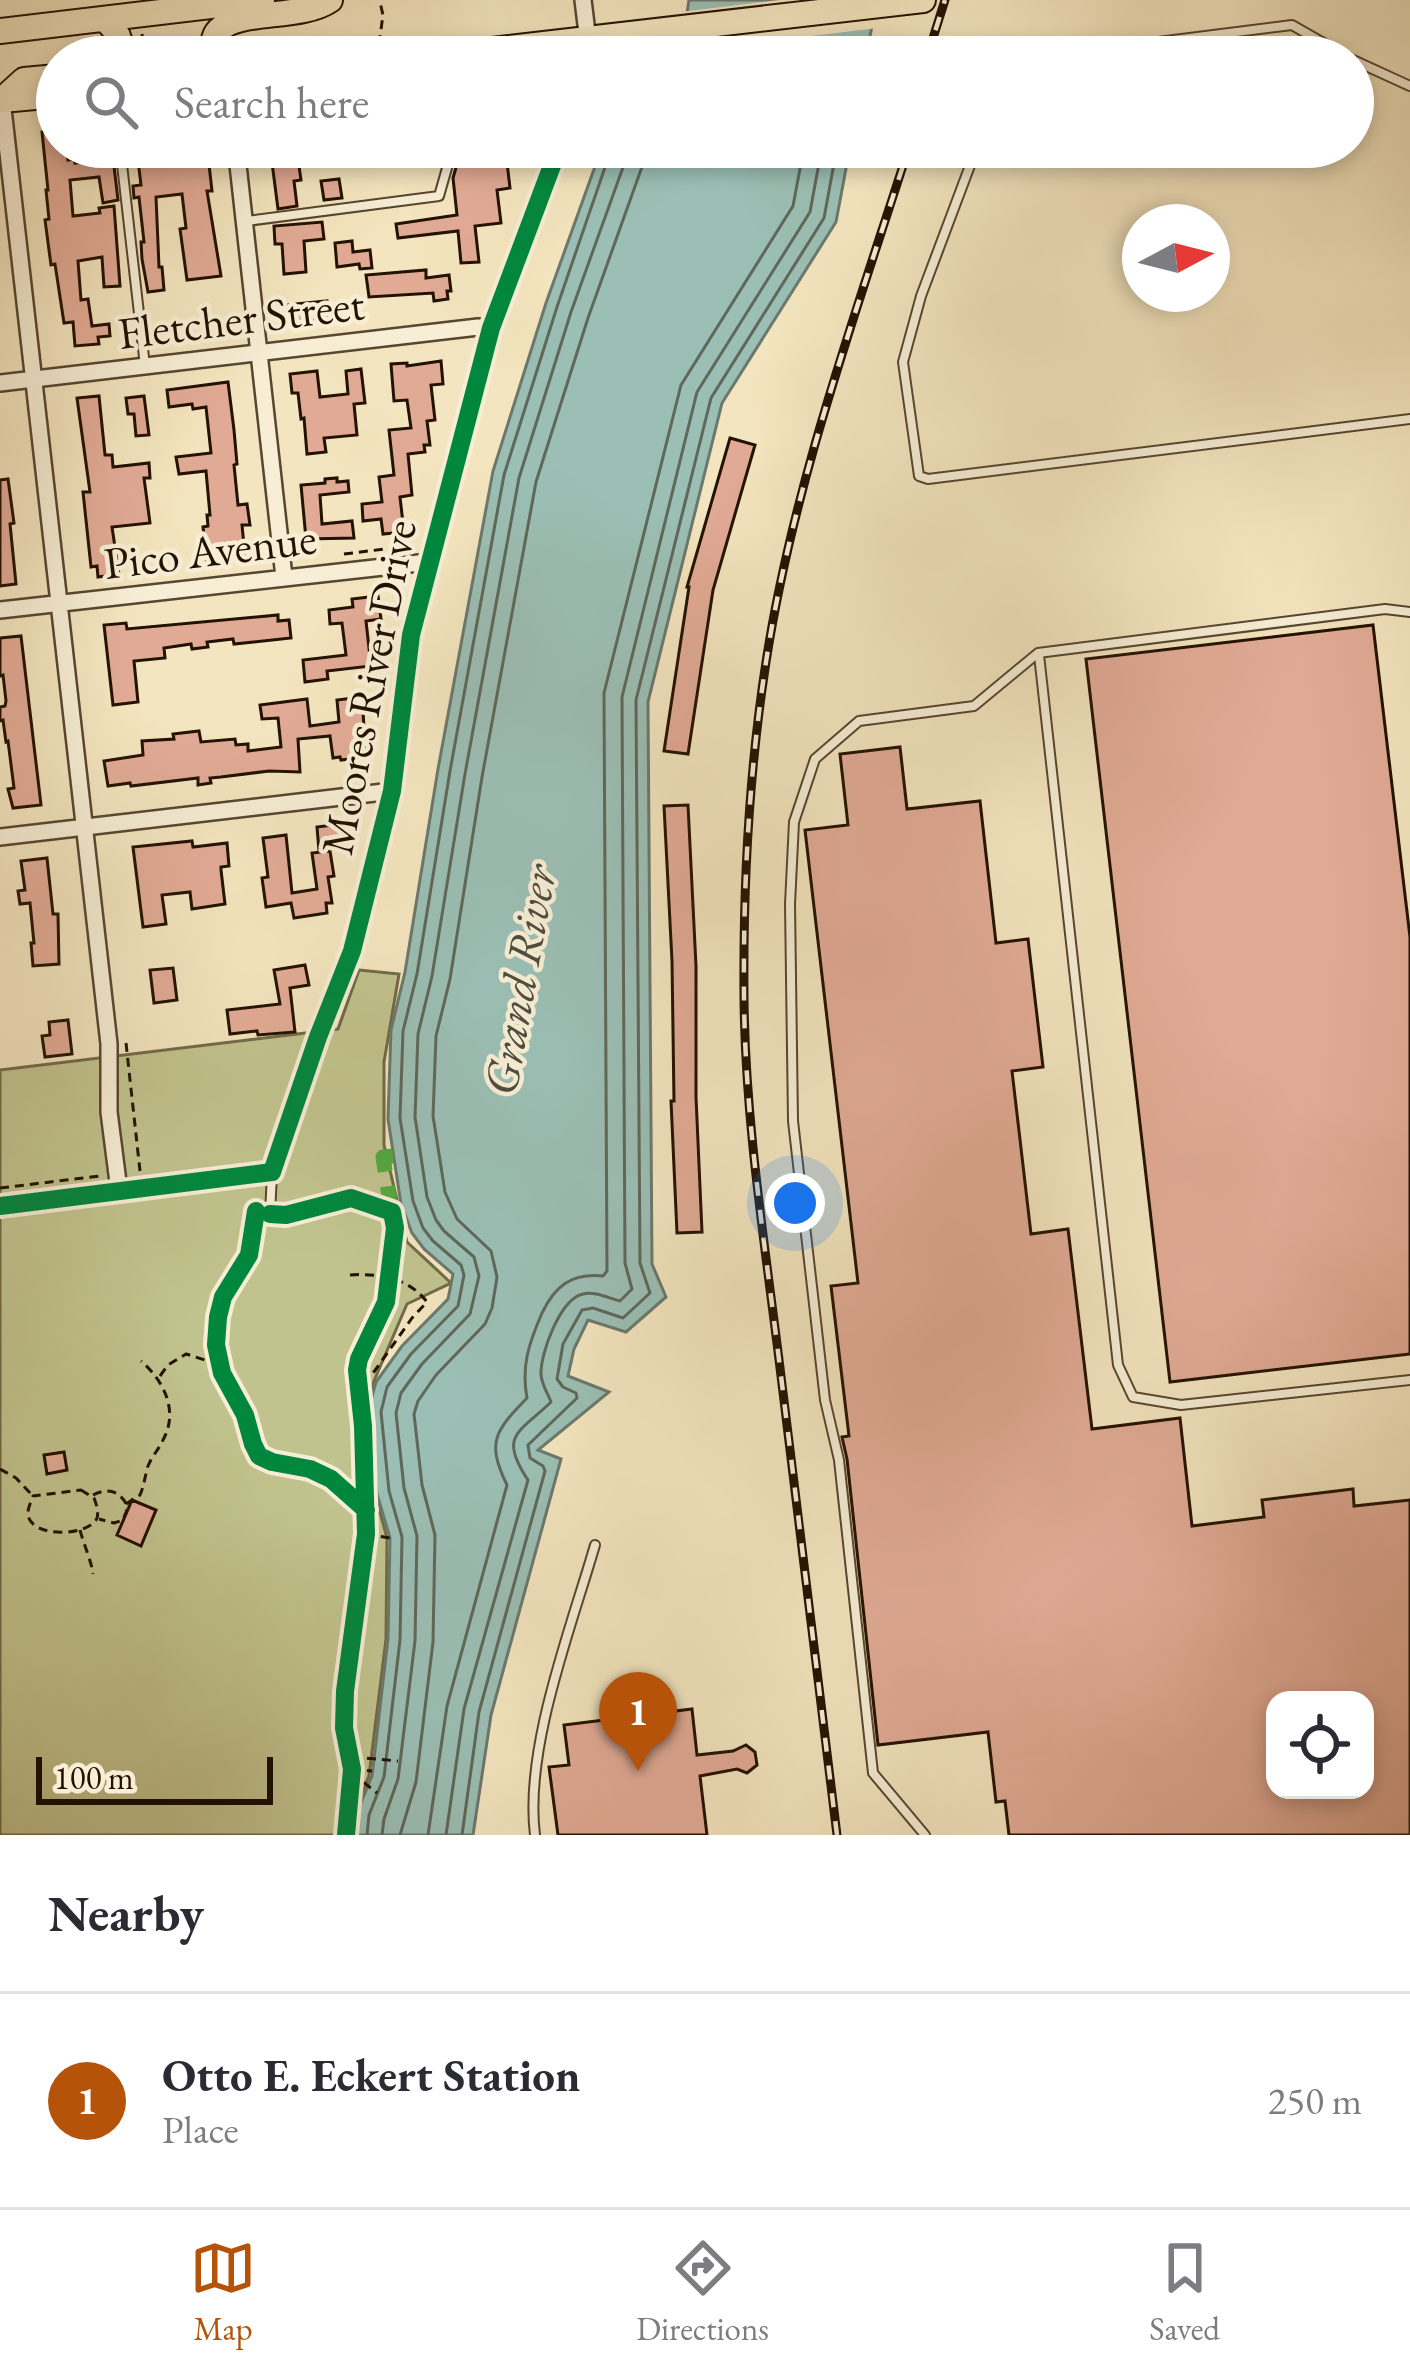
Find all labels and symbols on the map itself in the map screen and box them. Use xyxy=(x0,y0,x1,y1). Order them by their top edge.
north arrow xyxy=(1122,204,1230,312)
street label: Fletcher Street xyxy=(115,274,367,362)
street label: Pico Avenue xyxy=(100,508,320,592)
street label: Moores River Drive xyxy=(307,515,429,859)
water label: Grand River xyxy=(468,857,570,1100)
your location xyxy=(765,1173,825,1233)
pin: 1 xyxy=(599,1672,677,1771)
scale bar xyxy=(36,1751,273,1804)

